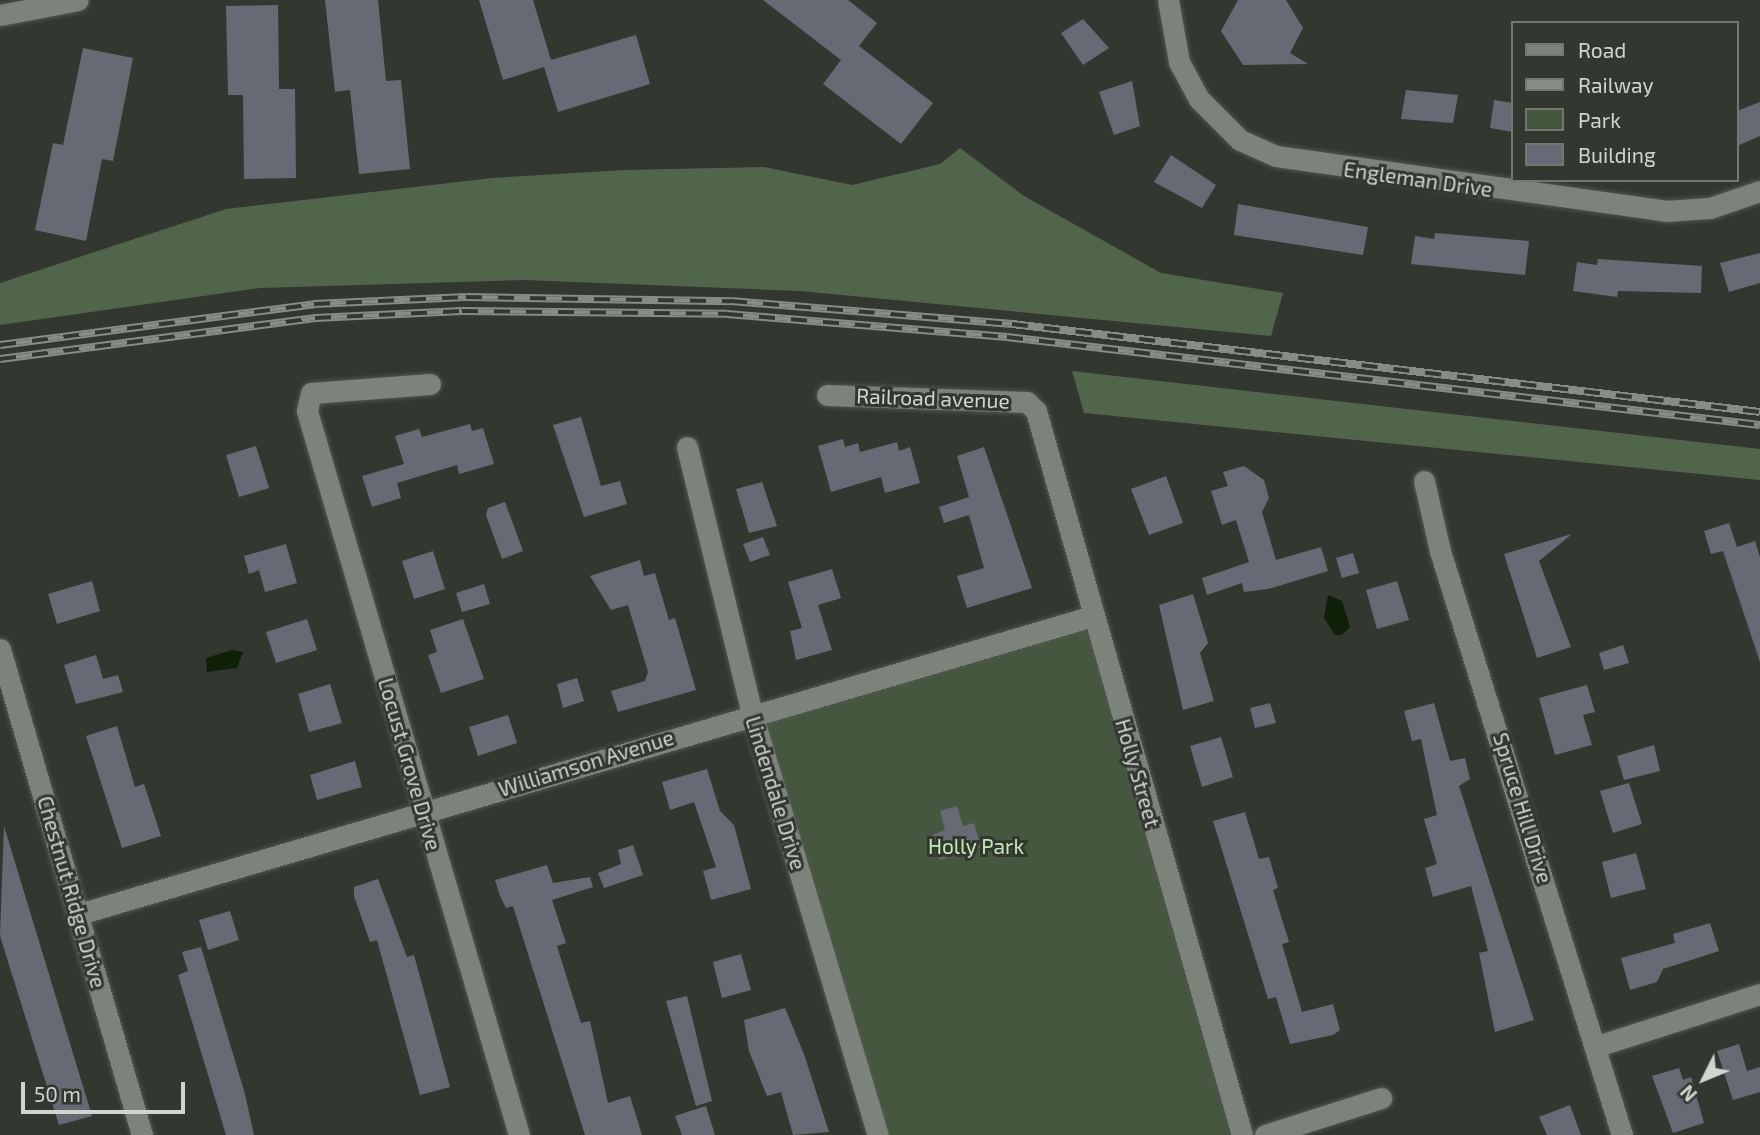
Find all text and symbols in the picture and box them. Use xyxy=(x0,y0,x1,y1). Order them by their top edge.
legend xyxy=(1512,21,1739,182)
text: Road xyxy=(1578,37,1626,62)
text: Railway xyxy=(1578,72,1654,97)
text: Park xyxy=(1578,107,1621,132)
text: Building xyxy=(1578,142,1656,167)
street label: Engleman Drive xyxy=(1342,156,1494,202)
street label: Railroad avenue xyxy=(856,383,1010,413)
street label: Locust Grove Drive xyxy=(373,675,447,853)
street label: Lindendale Drive xyxy=(741,713,811,873)
street label: Holly Street xyxy=(1110,716,1166,830)
street label: Williamson Avenue xyxy=(495,724,677,802)
street label: Spruce Hill Drive xyxy=(1488,729,1558,887)
street label: Chestnut Ridge Drive xyxy=(33,793,111,991)
park label: Holly Park xyxy=(928,833,1024,859)
north arrow xyxy=(1669,1044,1739,1114)
scale bar xyxy=(24,1068,189,1112)
text: 50 m xyxy=(34,1081,81,1106)
text: N xyxy=(1675,1081,1701,1107)

